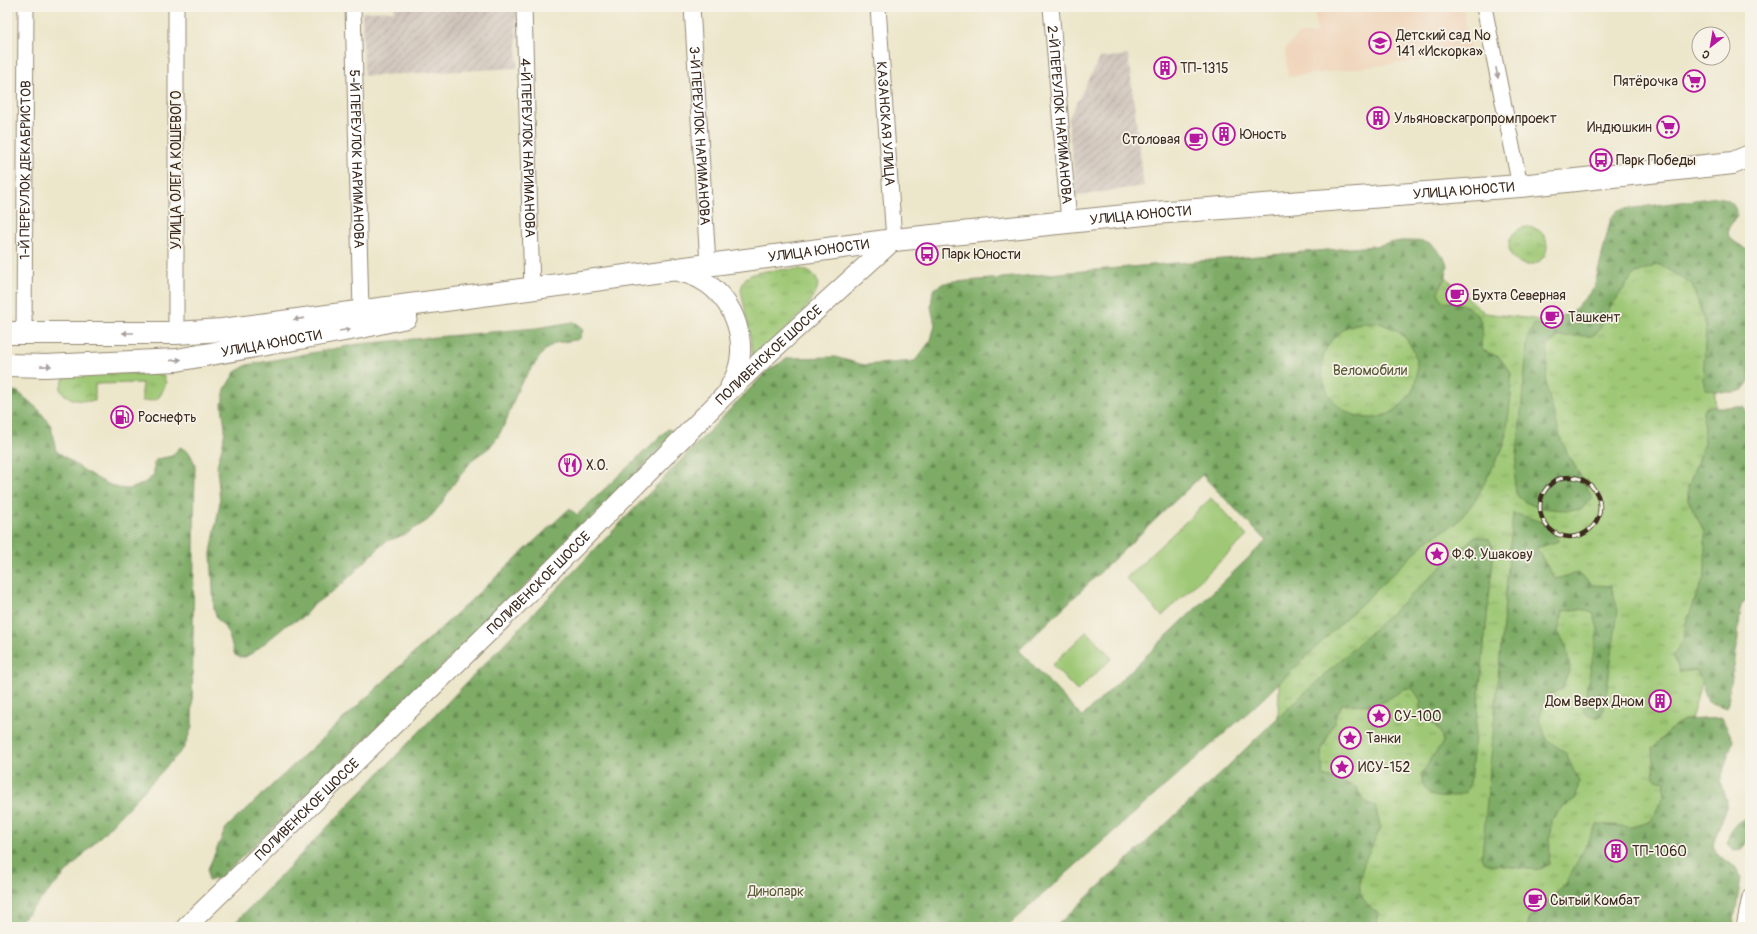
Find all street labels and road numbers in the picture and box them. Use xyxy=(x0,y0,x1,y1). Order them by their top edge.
street label: 2-Й ПЕРЕУЛОК НАРИМАНОВА xyxy=(1044,25,1076,205)
street label: 3-Й ПЕРЕУЛОК НАРИМАНОВА xyxy=(686,46,714,226)
street label: 4-Й ПЕРЕУЛОК НАРИМАНОВА xyxy=(517,58,539,238)
street label: КАЗАНСКАЯ УЛИЦА xyxy=(873,61,899,187)
street label: 5-Й ПЕРЕУЛОК НАРИМАНОВА xyxy=(346,69,368,249)
street label: 1-Й ПЕРЕУЛОК ДЕКАБРИСТОВ xyxy=(16,80,34,260)
street label: УЛИЦА ОЛЕГА КОШЕВОГО xyxy=(168,91,185,249)
street label: УЛИЦА ЮНОСТИ xyxy=(1412,178,1515,202)
street label: УЛИЦА ЮНОСТИ xyxy=(1089,202,1192,228)
street label: УЛИЦА ЮНОСТИ xyxy=(767,235,870,265)
street label: ПОЛИВЕНСКОЕ ШОССЕ xyxy=(712,301,826,408)
street label: УЛИЦА ЮНОСТИ xyxy=(220,326,323,360)
street label: ПОЛИВЕНСКОЕ ШОССЕ xyxy=(483,528,594,638)
street label: ПОЛИВЕНСКОЕ ШОССЕ xyxy=(251,754,363,864)

